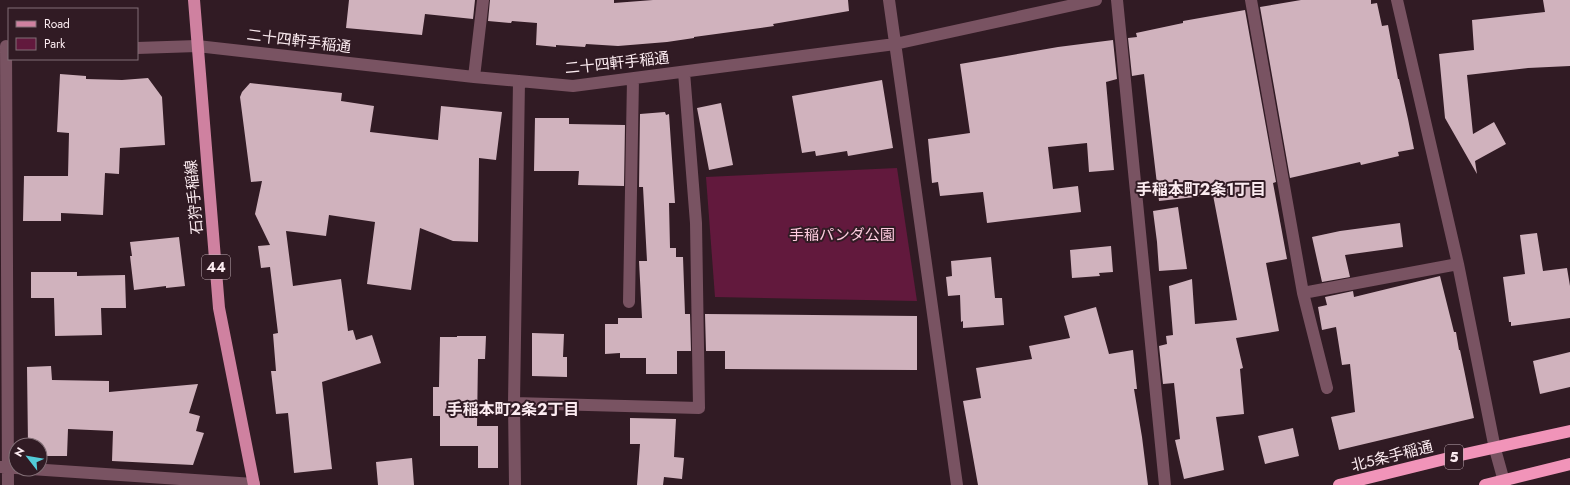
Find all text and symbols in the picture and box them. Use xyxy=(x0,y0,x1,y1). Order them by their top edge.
legend xyxy=(8,8,138,60)
text: Road xyxy=(44,15,70,33)
street label: 二十四軒手稲通 xyxy=(246,24,352,58)
text: Park xyxy=(44,35,66,53)
street label: 二十四軒手稲通 xyxy=(564,47,670,79)
street label: 石狩手稲線 xyxy=(180,159,208,235)
district label: 手稲本町2条1丁目 xyxy=(1136,178,1266,201)
park label: 手稲パンダ公園 xyxy=(789,224,895,246)
road number: 44 xyxy=(202,255,230,279)
district label: 手稲本町2条2丁目 xyxy=(447,398,580,421)
street label: 北5条手稲通 xyxy=(1349,435,1435,477)
north arrow xyxy=(8,437,48,477)
text: N xyxy=(10,444,29,460)
road number: 5 xyxy=(1445,445,1463,469)

